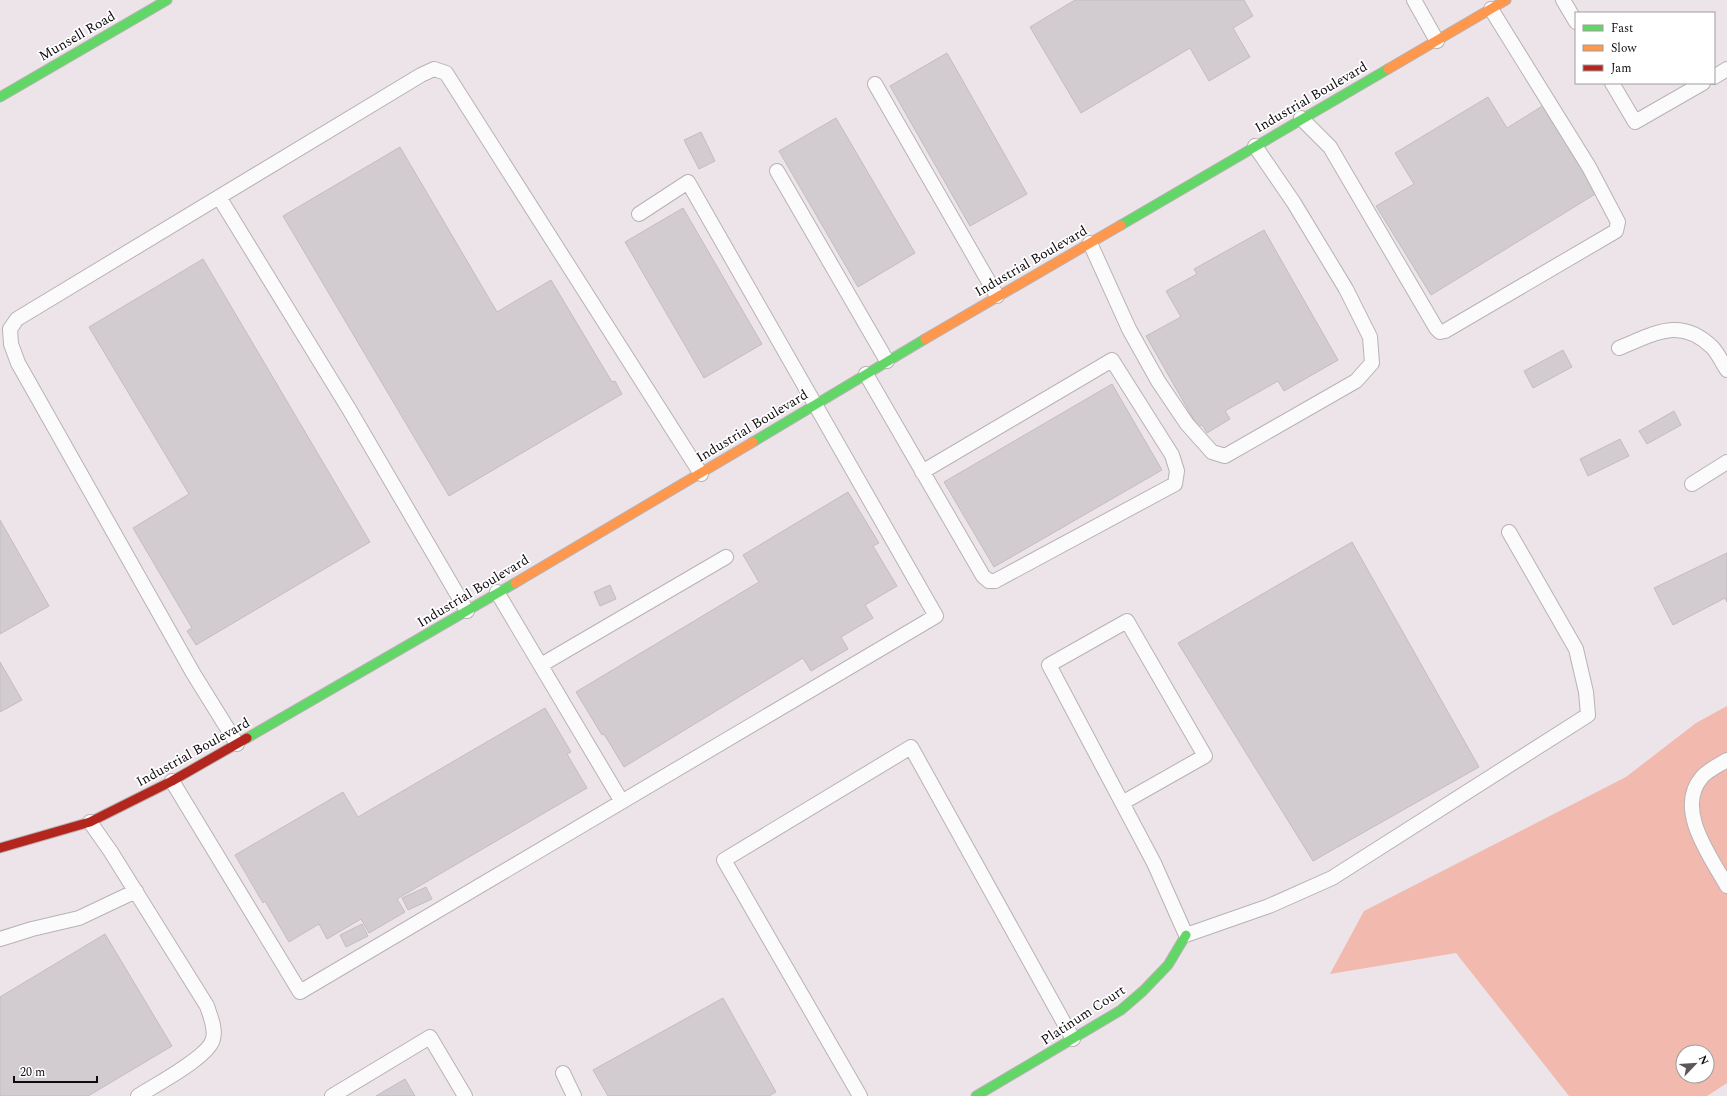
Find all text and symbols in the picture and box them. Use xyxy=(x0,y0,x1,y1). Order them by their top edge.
street label: Munsell Road xyxy=(35,5,119,66)
legend xyxy=(1575,12,1715,84)
text: Fast xyxy=(1611,19,1633,38)
text: Slow xyxy=(1611,39,1637,58)
street label: Industrial Boulevard xyxy=(1251,56,1371,138)
text: Jam xyxy=(1611,59,1632,78)
street label: Industrial Boulevard xyxy=(971,220,1091,302)
street label: Industrial Boulevard xyxy=(692,384,812,468)
street label: Industrial Boulevard xyxy=(413,549,533,633)
street label: Industrial Boulevard xyxy=(132,712,254,792)
street label: Platinum Court xyxy=(1037,980,1129,1050)
north arrow xyxy=(1675,1044,1715,1084)
text: N xyxy=(1694,1052,1713,1068)
scale bar xyxy=(14,1058,97,1084)
text: 20 m xyxy=(20,1063,45,1082)

